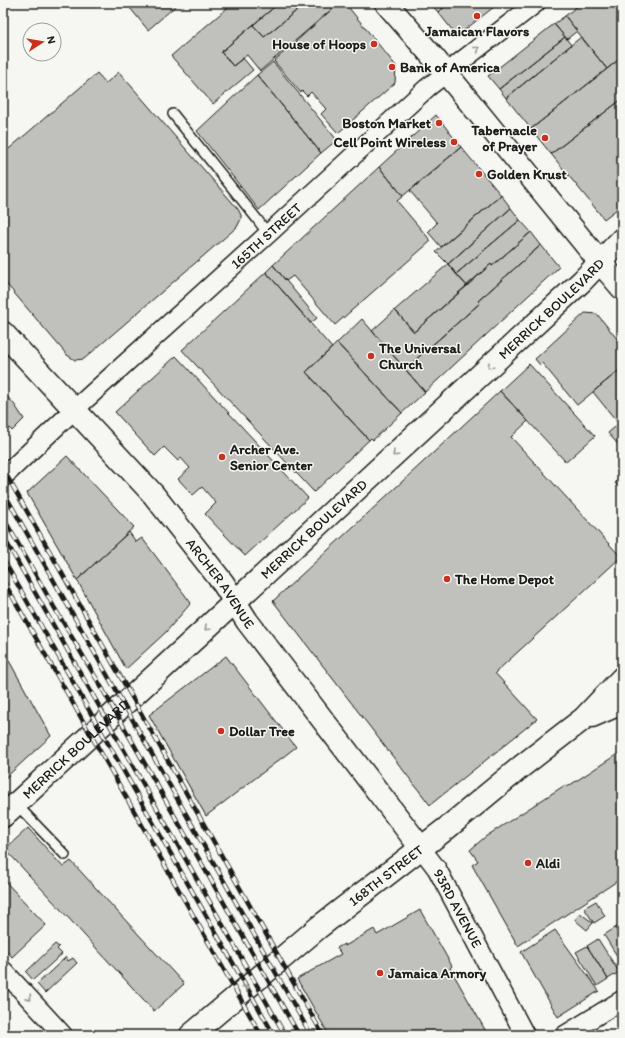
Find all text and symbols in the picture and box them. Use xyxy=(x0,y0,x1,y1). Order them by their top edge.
marker: Jamaican Flavors xyxy=(472,11,482,21)
north arrow xyxy=(22,22,62,62)
place label: Jamaican Flavors xyxy=(424,23,529,40)
text: N xyxy=(44,35,58,45)
place label: House of Hoops xyxy=(272,36,366,53)
marker: House of Hoops xyxy=(369,39,379,49)
one-way arrow xyxy=(473,47,480,54)
place label: Bank of America xyxy=(400,59,500,76)
marker: Bank of America xyxy=(387,62,397,72)
place label: Boston Market xyxy=(342,115,432,132)
marker: Boston Market xyxy=(434,118,444,128)
place label: Tabernacle of Prayer xyxy=(471,122,537,155)
marker: Tabernacle of Prayer xyxy=(540,133,550,143)
place label: Cell Point Wireless xyxy=(334,134,446,151)
marker: Cell Point Wireless xyxy=(449,137,459,147)
place label: Golden Krust xyxy=(487,166,567,183)
marker: Golden Krust xyxy=(474,169,484,179)
street label: 165TH STREET xyxy=(227,199,305,272)
street label: MERRICK BOULEVARD xyxy=(495,255,608,363)
place label: The Universal Church xyxy=(378,340,462,373)
marker: The Universal Church xyxy=(366,351,376,361)
one-way arrow xyxy=(487,361,495,368)
place label: Archer Ave. Senior Center xyxy=(229,441,313,474)
one-way arrow xyxy=(392,449,400,457)
marker: Archer Ave. Senior Center xyxy=(217,452,227,462)
street label: MERRICK BOULEVARD xyxy=(257,475,371,582)
street label: ARCHER AVENUE xyxy=(182,535,258,632)
place label: The Home Depot xyxy=(454,571,555,588)
marker: The Home Depot xyxy=(442,574,452,584)
one-way arrow xyxy=(204,623,211,630)
street label: MERRICK BOULEVARD xyxy=(19,695,133,802)
place label: Dollar Tree xyxy=(229,723,295,740)
marker: Dollar Tree xyxy=(216,726,226,736)
street label: 168TH STREET xyxy=(345,841,427,910)
place label: Aldi xyxy=(535,855,560,872)
marker: Aldi xyxy=(523,858,533,868)
street label: 93RD AVENUE xyxy=(430,866,486,951)
place label: Jamaica Armory xyxy=(387,965,487,982)
marker: Jamaica Armory xyxy=(375,968,385,978)
one-way arrow xyxy=(242,986,249,993)
one-way arrow xyxy=(25,994,32,1001)

